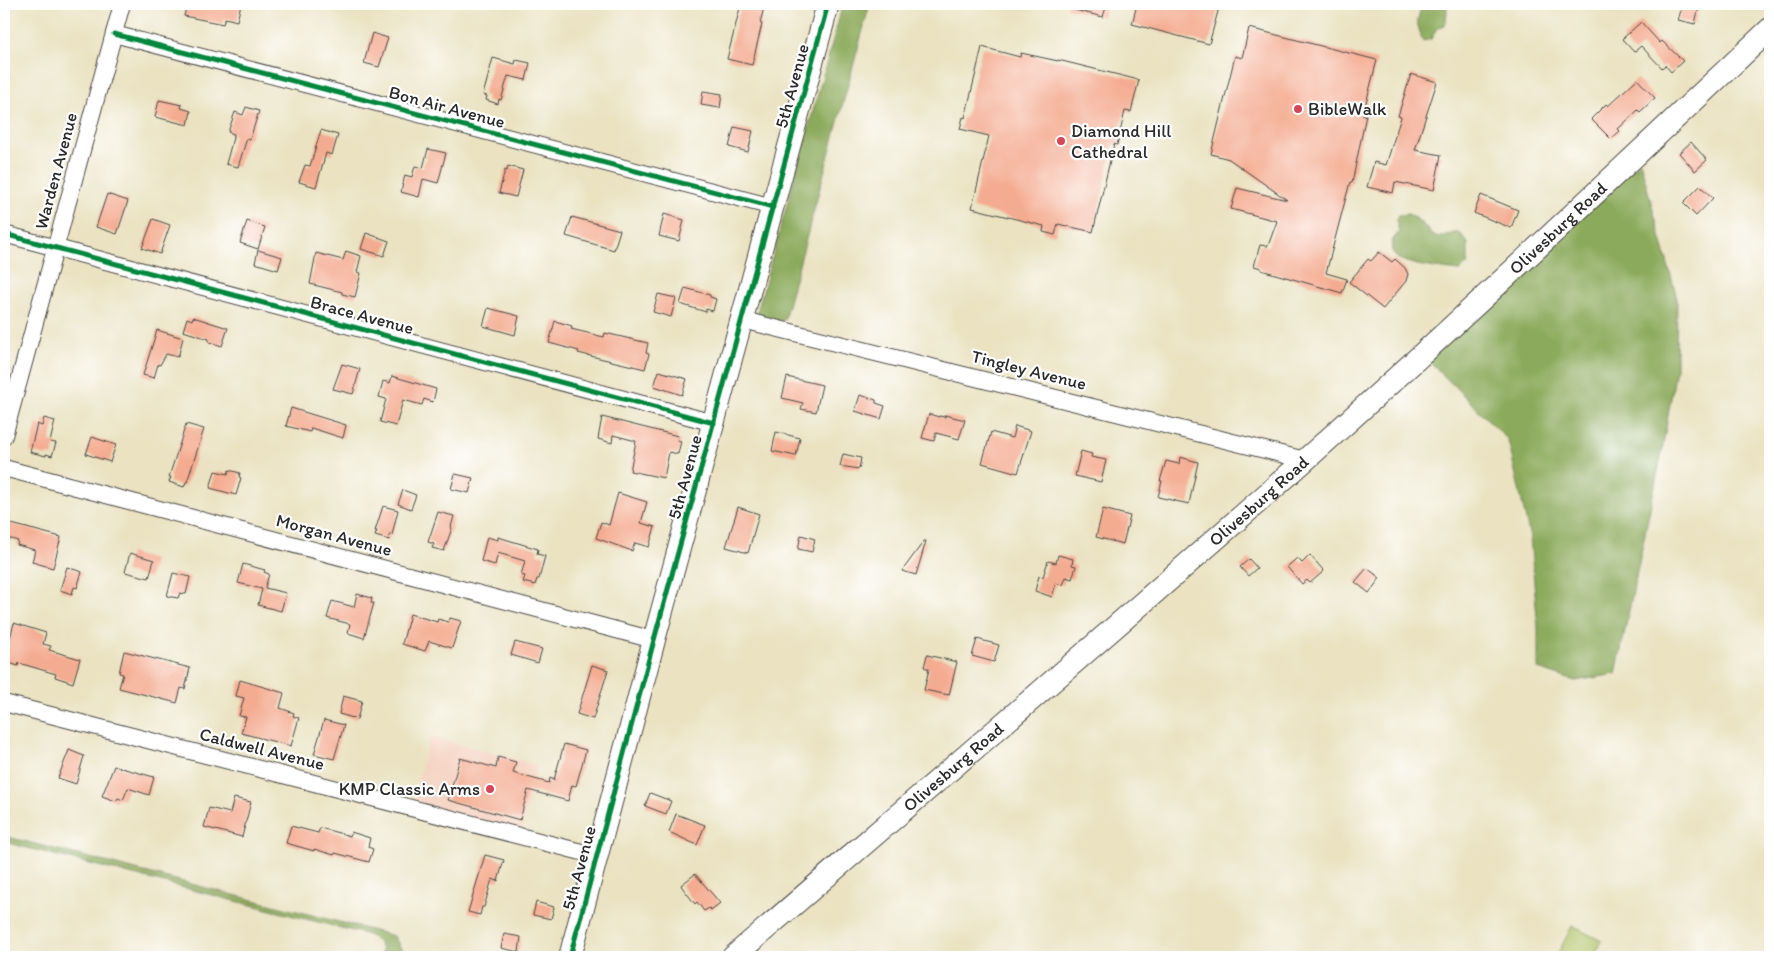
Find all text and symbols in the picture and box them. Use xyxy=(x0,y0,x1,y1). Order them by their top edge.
street label: 5th Avenue xyxy=(770,41,814,131)
street label: Bon Air Avenue xyxy=(387,81,507,133)
place label: BibleWalk xyxy=(1308,98,1387,120)
marker: BibleWalk xyxy=(1292,103,1304,115)
street label: Warden Avenue xyxy=(30,110,82,232)
place label: Diamond Hill Cathedral xyxy=(1071,120,1171,163)
marker: Diamond Hill Cathedral xyxy=(1055,135,1067,147)
street label: Olivesburg Road xyxy=(1505,177,1612,279)
street label: Brace Avenue xyxy=(308,291,416,339)
street label: Tingley Avenue xyxy=(969,345,1089,395)
street label: 5th Avenue xyxy=(663,432,707,522)
street label: Olivesburg Road xyxy=(1204,451,1313,551)
street label: Morgan Avenue xyxy=(274,509,394,561)
street label: Olivesburg Road xyxy=(898,717,1008,817)
street label: Caldwell Avenue xyxy=(197,723,327,775)
place label: KMP Classic Arms xyxy=(339,778,480,800)
marker: KMP Classic Arms xyxy=(484,783,496,795)
street label: 5th Avenue xyxy=(557,823,601,913)

